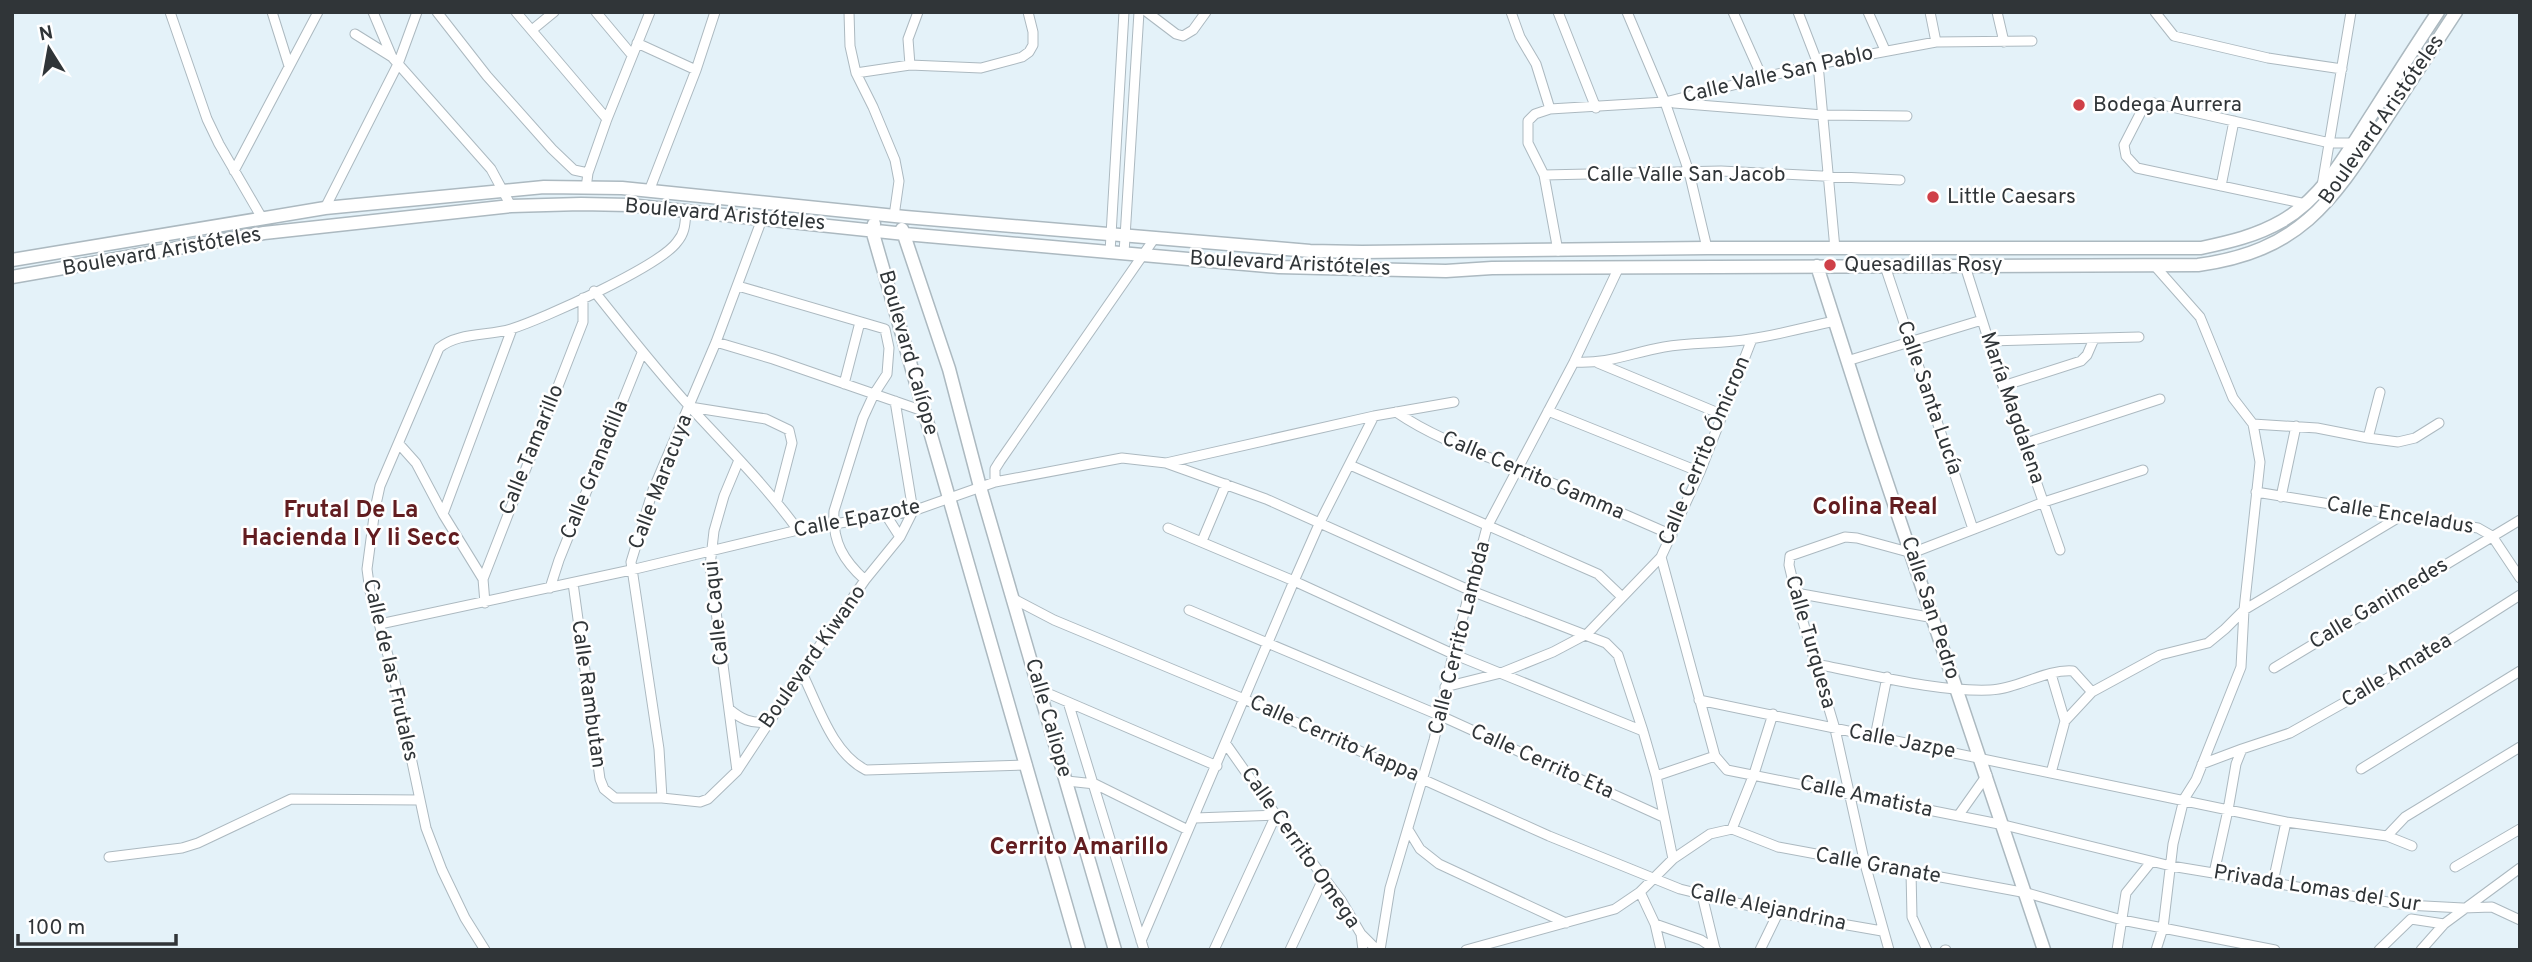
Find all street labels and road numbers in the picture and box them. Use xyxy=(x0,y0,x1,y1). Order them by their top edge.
street label: Boulevard Aristóteles xyxy=(2313,30,2451,210)
street label: Calle Valle San Pablo xyxy=(1680,40,1876,110)
street label: Calle Valle San Jacob xyxy=(1586,162,1786,189)
street label: Boulevard Aristóteles xyxy=(624,193,826,237)
street label: Boulevard Aristóteles xyxy=(61,221,263,283)
street label: Boulevard Aristóteles xyxy=(1189,245,1391,283)
street label: Boulevard Calíope xyxy=(872,267,944,439)
street label: Calle Santa Lucía xyxy=(1890,317,1968,479)
street label: María Magdalena xyxy=(1973,328,2051,488)
street label: Calle Cerrito Ómicron xyxy=(1652,352,1757,550)
street label: Calle Tamarillo xyxy=(494,381,570,519)
street label: Calle Granadilla xyxy=(555,396,635,544)
street label: Calle Maracuya xyxy=(623,411,699,553)
street label: Calle Cerrito Gamma xyxy=(1438,425,1628,527)
street label: Calle Enceladus xyxy=(2324,491,2476,541)
street label: Calle Epazote xyxy=(791,493,923,545)
street label: Calle San Pedro xyxy=(1894,533,1966,683)
street label: Calle Cerrito Lambda xyxy=(1423,538,1497,738)
street label: Calle Ganimedes xyxy=(2305,552,2453,656)
street label: Calle Caqui xyxy=(698,559,736,667)
street label: Calle Turquesa xyxy=(1778,572,1842,712)
street label: Calle de las Frutales xyxy=(356,576,424,764)
street label: Boulevard Kiwano xyxy=(753,580,873,734)
street label: Calle Rambutan xyxy=(564,618,612,770)
street label: Calle Amatea xyxy=(2337,628,2457,714)
street label: Calle Caliope xyxy=(1018,655,1078,781)
street label: Calle Cerrito Kappa xyxy=(1245,690,1423,788)
street label: Calle Cerrito Eta xyxy=(1466,718,1618,806)
street label: Calle Jazpe xyxy=(1846,718,1958,766)
street label: Calle Cerrito Omega xyxy=(1234,762,1366,934)
street label: Calle Amatista xyxy=(1797,770,1935,824)
street label: Calle Granate xyxy=(1813,842,1943,890)
street label: Privada Lomas del Sur xyxy=(2211,859,2423,919)
street label: Calle Alejandrina xyxy=(1687,878,1849,938)

